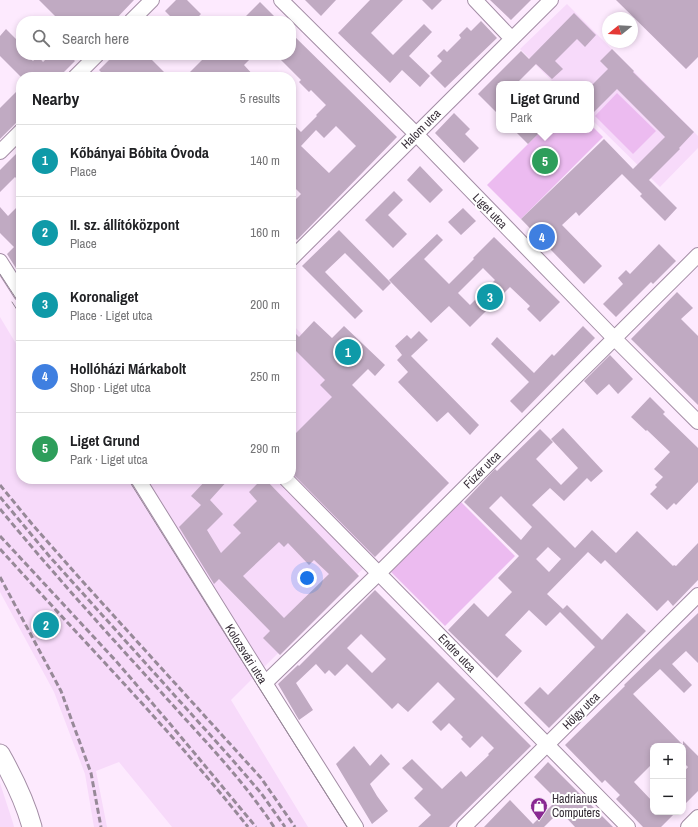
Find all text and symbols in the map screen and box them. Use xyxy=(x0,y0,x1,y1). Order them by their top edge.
north arrow xyxy=(602,12,638,48)
search box xyxy=(16,16,296,60)
icon: search xyxy=(30,27,52,49)
text: Search here xyxy=(62,28,129,49)
popup xyxy=(496,81,594,133)
text: Nearby xyxy=(32,87,79,110)
text: Liget Grund xyxy=(510,88,580,109)
text: 5 results xyxy=(240,90,280,107)
street label: Halom utca xyxy=(398,105,445,152)
text: Park xyxy=(510,109,532,126)
text: Kőbányai Bóbita Óvoda xyxy=(70,142,209,163)
pin: 5 xyxy=(532,146,558,176)
text: 1 xyxy=(42,152,48,169)
text: 140 m xyxy=(250,152,280,169)
text: Place xyxy=(70,163,97,180)
street label: Liget utca xyxy=(469,190,511,232)
text: II. sz. állítóközpont xyxy=(70,214,179,235)
pin: 4 xyxy=(529,222,555,252)
text: 2 xyxy=(42,224,48,241)
text: 160 m xyxy=(250,224,280,241)
text: Place xyxy=(70,235,97,252)
pin: 3 xyxy=(477,282,503,312)
text: Koronaliget xyxy=(70,286,138,307)
text: 3 xyxy=(42,296,48,313)
text: 200 m xyxy=(250,296,280,313)
text: Place · Liget utca xyxy=(70,307,152,324)
pin: 1 xyxy=(335,337,361,367)
text: Hollóházi Márkabolt xyxy=(70,358,186,379)
text: 4 xyxy=(42,368,48,385)
text: 250 m xyxy=(250,368,280,385)
text: Shop · Liget utca xyxy=(70,379,151,396)
text: Liget Grund xyxy=(70,430,140,451)
text: 5 xyxy=(42,440,48,457)
text: 290 m xyxy=(250,440,280,457)
street label: Füzér utca xyxy=(460,448,504,492)
text: Park · Liget utca xyxy=(70,451,148,468)
your location xyxy=(297,568,317,588)
pin: 2 xyxy=(33,610,59,640)
street label: Kolozsvári utca xyxy=(221,621,271,687)
street label: Endre utca xyxy=(435,630,480,676)
street label: Hölgy utca xyxy=(559,689,603,733)
map controls xyxy=(650,743,686,815)
button: + xyxy=(650,743,686,779)
button: − xyxy=(650,779,686,815)
place label: Hadrianus Computers xyxy=(552,791,600,821)
shop icon: Hadrianus Computers xyxy=(529,796,549,821)

